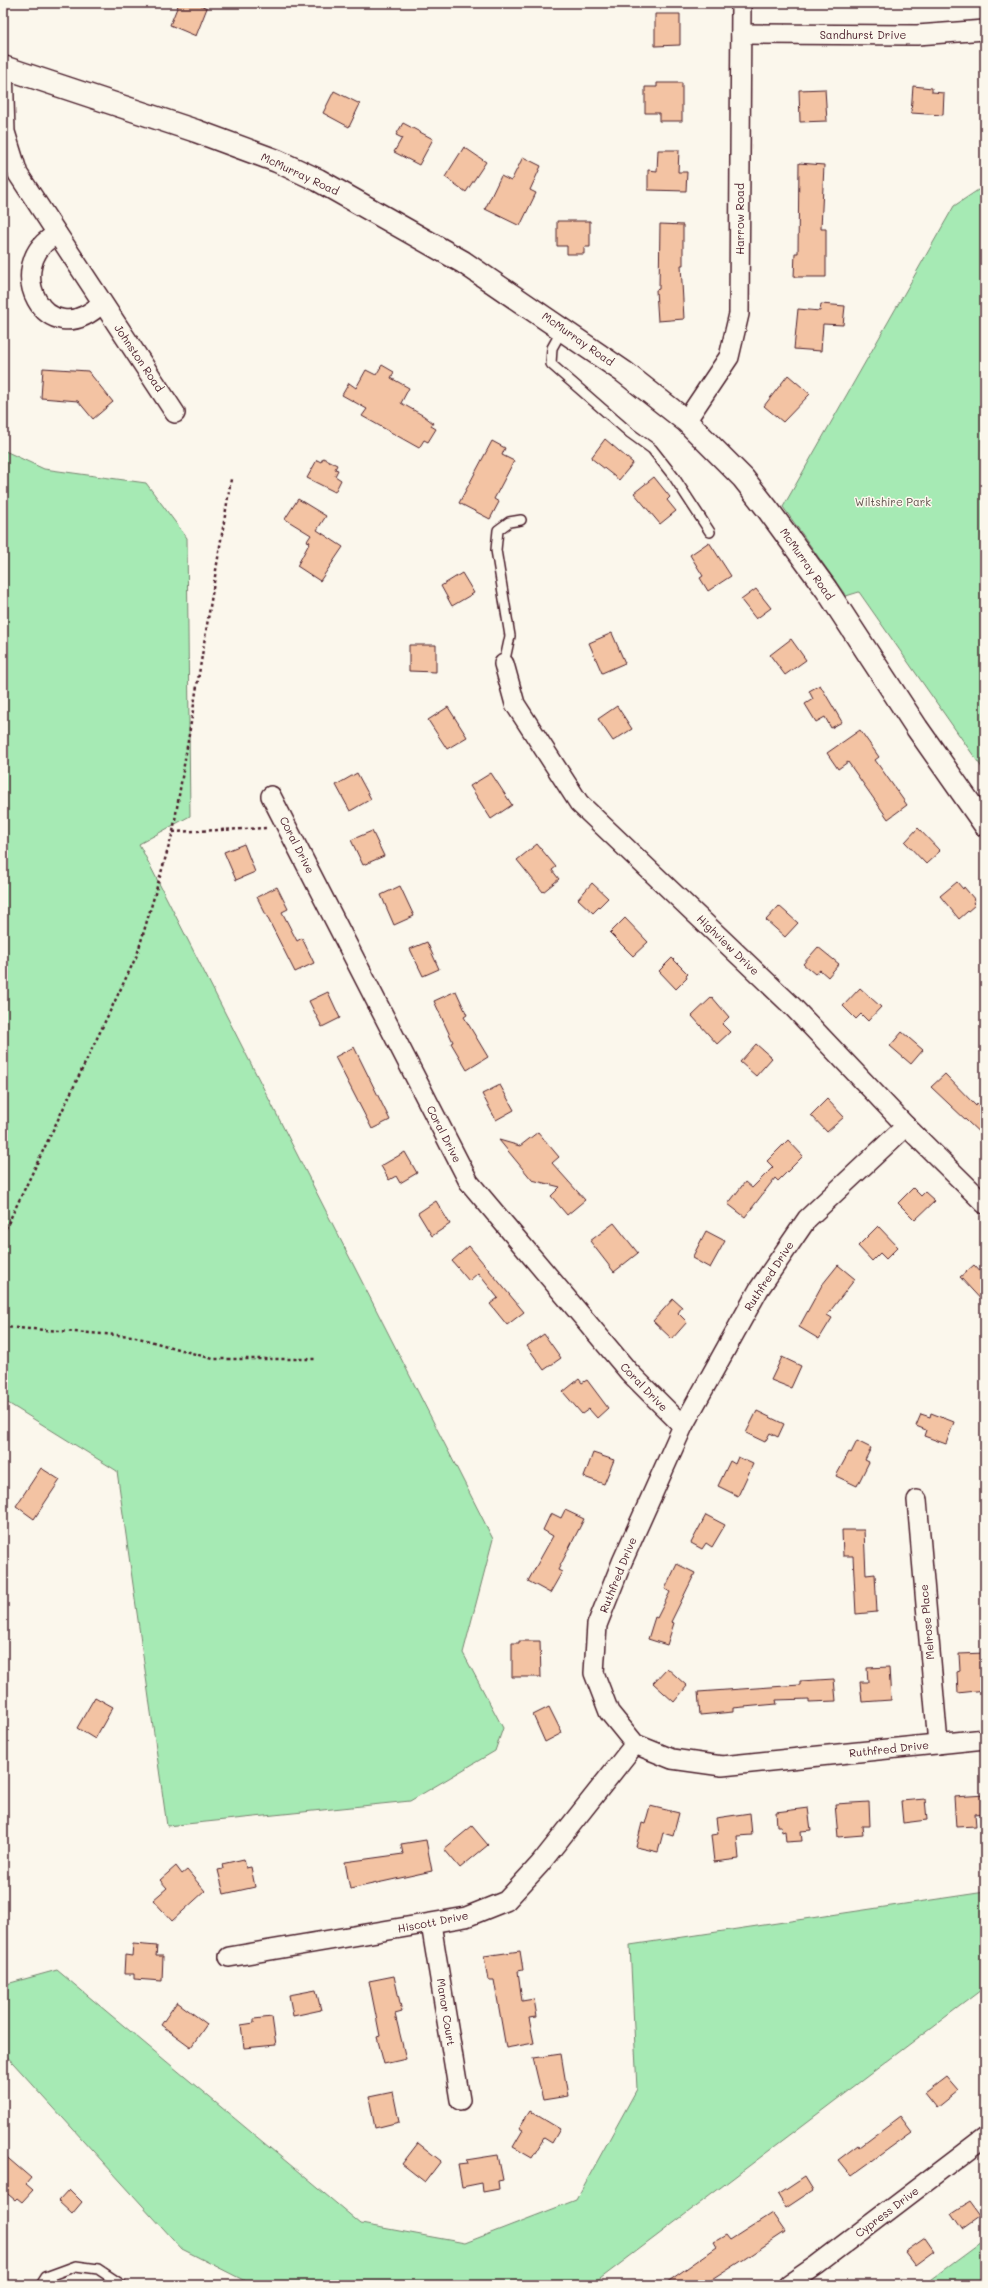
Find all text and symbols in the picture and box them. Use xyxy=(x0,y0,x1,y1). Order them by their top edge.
street label: Sandhurst Drive xyxy=(820,27,907,42)
street label: McMurray Road xyxy=(259,149,342,198)
street label: Harrow Road xyxy=(732,183,747,255)
street label: McMurray Road xyxy=(539,308,617,369)
street label: Johnston Road xyxy=(111,321,168,395)
park label: Wiltshire Park xyxy=(855,494,931,509)
street label: McMurray Road xyxy=(777,525,838,603)
street label: Coral Drive xyxy=(277,814,318,876)
street label: Highview Drive xyxy=(694,911,763,978)
street label: Coral Drive xyxy=(424,1103,465,1165)
street label: Ruthfred Drive xyxy=(740,1238,797,1313)
street label: Coral Drive xyxy=(617,1359,671,1414)
street label: Ruthfred Drive xyxy=(596,1535,640,1615)
street label: Melrose Place xyxy=(916,1584,937,1660)
street label: Ruthfred Drive xyxy=(848,1737,930,1760)
street label: Hiscott Drive xyxy=(396,1907,470,1936)
street label: Manor Court xyxy=(434,1977,459,2047)
street label: Cypress Drive xyxy=(852,2183,922,2240)

